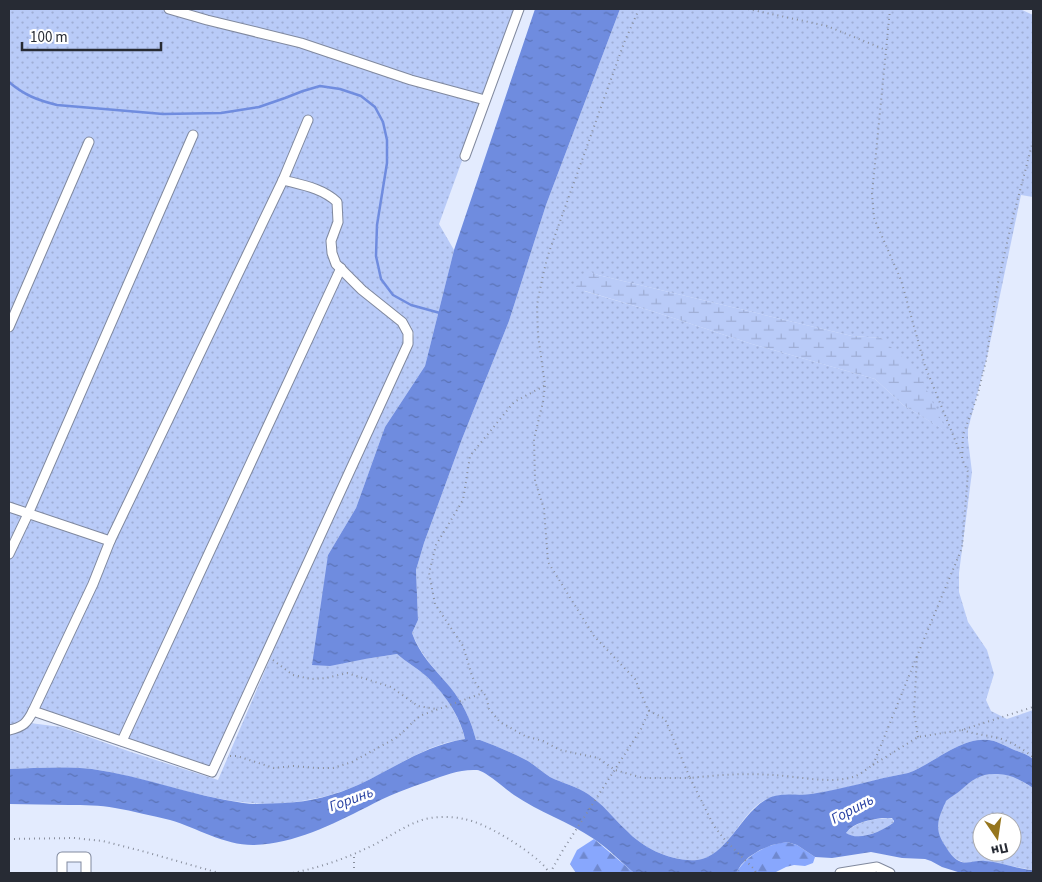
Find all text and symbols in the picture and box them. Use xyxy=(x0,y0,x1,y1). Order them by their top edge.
scale bar xyxy=(22,20,161,52)
text: 100 m xyxy=(30,27,68,48)
water label: Горинь xyxy=(326,782,376,817)
water label: Горинь xyxy=(827,789,877,829)
north arrow xyxy=(972,812,1022,862)
text: Пн xyxy=(989,837,1010,860)

